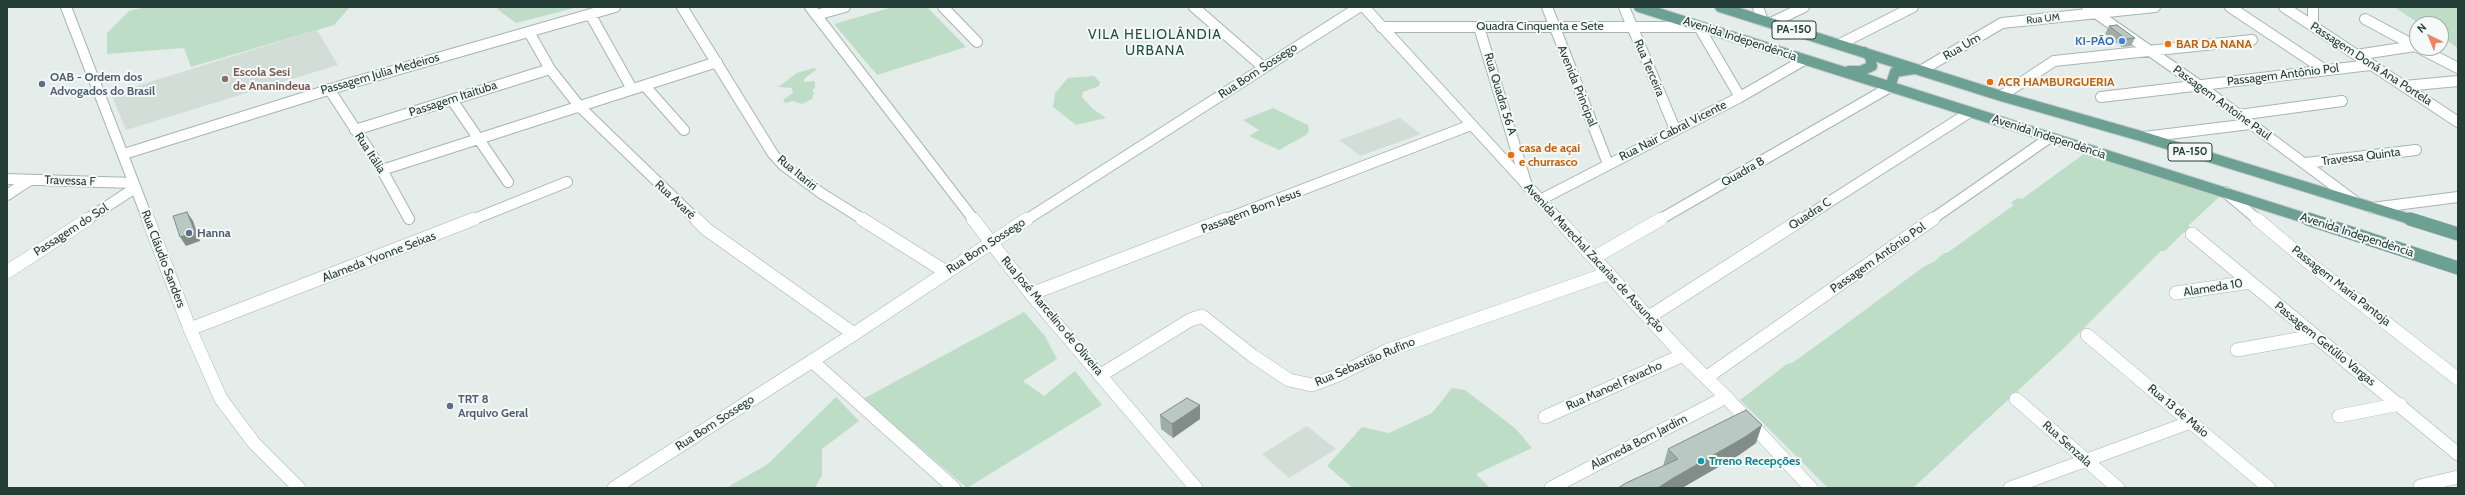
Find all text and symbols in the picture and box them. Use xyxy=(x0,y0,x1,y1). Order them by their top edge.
street label: Rua UM xyxy=(2026,11,2060,27)
street label: Avenida Independência xyxy=(1681,14,1799,64)
north arrow xyxy=(2409,16,2449,56)
street label: Quadra Cinquenta e Sete xyxy=(1476,19,1604,33)
street label: Passagem Doná Ana Portela xyxy=(2307,19,2435,109)
text: N xyxy=(2414,20,2429,36)
road number: PA-150 xyxy=(1772,21,1816,39)
district label: VILA HELIOLÂNDIA URBANA xyxy=(1088,27,1222,60)
street label: Rua Um xyxy=(1941,31,1983,63)
place label: KI-PÃO xyxy=(2075,34,2114,48)
marker: KI-PÃO xyxy=(2117,36,2127,46)
street label: Rua Terceira xyxy=(1631,37,1667,99)
place label: BAR DA NANA xyxy=(2176,37,2252,51)
marker: BAR DA NANA xyxy=(2163,39,2173,49)
street label: Rua Bom Sossego xyxy=(1216,40,1300,102)
street label: Avenida Principal xyxy=(1554,43,1600,129)
street label: Passagem Julia Medeiros xyxy=(319,50,441,98)
street label: Rua Quadra 56 A xyxy=(1481,51,1519,137)
street label: Passagem Antônio Pol xyxy=(2226,61,2340,89)
street label: Passagem Antoine Paul xyxy=(2170,63,2274,143)
place label: Escola Sesi de Ananindeua xyxy=(233,65,311,93)
place label: OAB - Ordem dos Advogados do Brasil xyxy=(50,70,155,98)
marker: Escola Sesi de Ananindeua xyxy=(220,74,230,84)
place label: ACR HAMBURGUERIA xyxy=(1998,75,2115,89)
marker: ACR HAMBURGUERIA xyxy=(1985,77,1995,87)
street label: Passagem Itaituba xyxy=(407,78,499,120)
marker: OAB - Ordem dos Advogados do Brasil xyxy=(37,79,47,89)
street label: Rua Nair Cabral Vicente xyxy=(1617,98,1729,164)
street label: Avenida Independência xyxy=(1990,112,2108,162)
street label: Rua Itália xyxy=(352,130,388,176)
place label: casa de açai e churrasco xyxy=(1519,141,1580,169)
road number: PA-150 xyxy=(2168,143,2212,161)
street label: Travessa Quinta xyxy=(2321,145,2401,169)
marker: casa de açai e churrasco xyxy=(1506,150,1516,160)
street label: Rua Itariri xyxy=(774,153,820,193)
street label: Quadra B xyxy=(1719,154,1767,190)
street label: Travessa F xyxy=(44,173,96,189)
street label: Rua Avaré xyxy=(652,178,698,222)
street label: Avenida Marechal Zacarias de Assunção xyxy=(1521,180,1667,336)
street label: Passagem Bom Jesus xyxy=(1199,185,1303,237)
street label: Quadra C xyxy=(1786,195,1834,233)
street label: Passagem do Sol xyxy=(31,201,111,259)
street label: Rua Cláudio Sanders xyxy=(138,208,188,310)
street label: Avenida Independência xyxy=(2298,210,2416,260)
street label: Rua Bom Sossego xyxy=(944,215,1028,277)
street label: Passagem Antônio Pol xyxy=(1828,220,1928,296)
place label: Hanna xyxy=(197,226,231,240)
marker: Hanna xyxy=(184,228,194,238)
street label: Alameda Yvonne Seixas xyxy=(320,229,438,285)
street label: Passagem Maria Pantoja xyxy=(2289,243,2393,329)
street label: Rua José Marcelino de Oliveira xyxy=(998,253,1106,379)
street label: Alameda 10 xyxy=(2182,276,2244,300)
street label: Passagem Getúlio Vargas xyxy=(2272,299,2378,389)
street label: Rua Sebastião Rufino xyxy=(1313,334,1417,390)
street label: Rua Manoel Favacho xyxy=(1564,358,1664,414)
street label: Rua 13 de Maio xyxy=(2145,381,2211,441)
place label: TRT 8 Arquivo Geral xyxy=(458,392,528,420)
street label: Rua Bom Sossego xyxy=(673,392,757,454)
marker: TRT 8 Arquivo Geral xyxy=(445,401,455,411)
street label: Alameda Bom Jardim xyxy=(1588,411,1690,473)
street label: Rua Senzala xyxy=(2039,418,2095,470)
place label: Trreno Recepções xyxy=(1709,454,1800,468)
marker: Trreno Recepções xyxy=(1696,456,1706,466)

